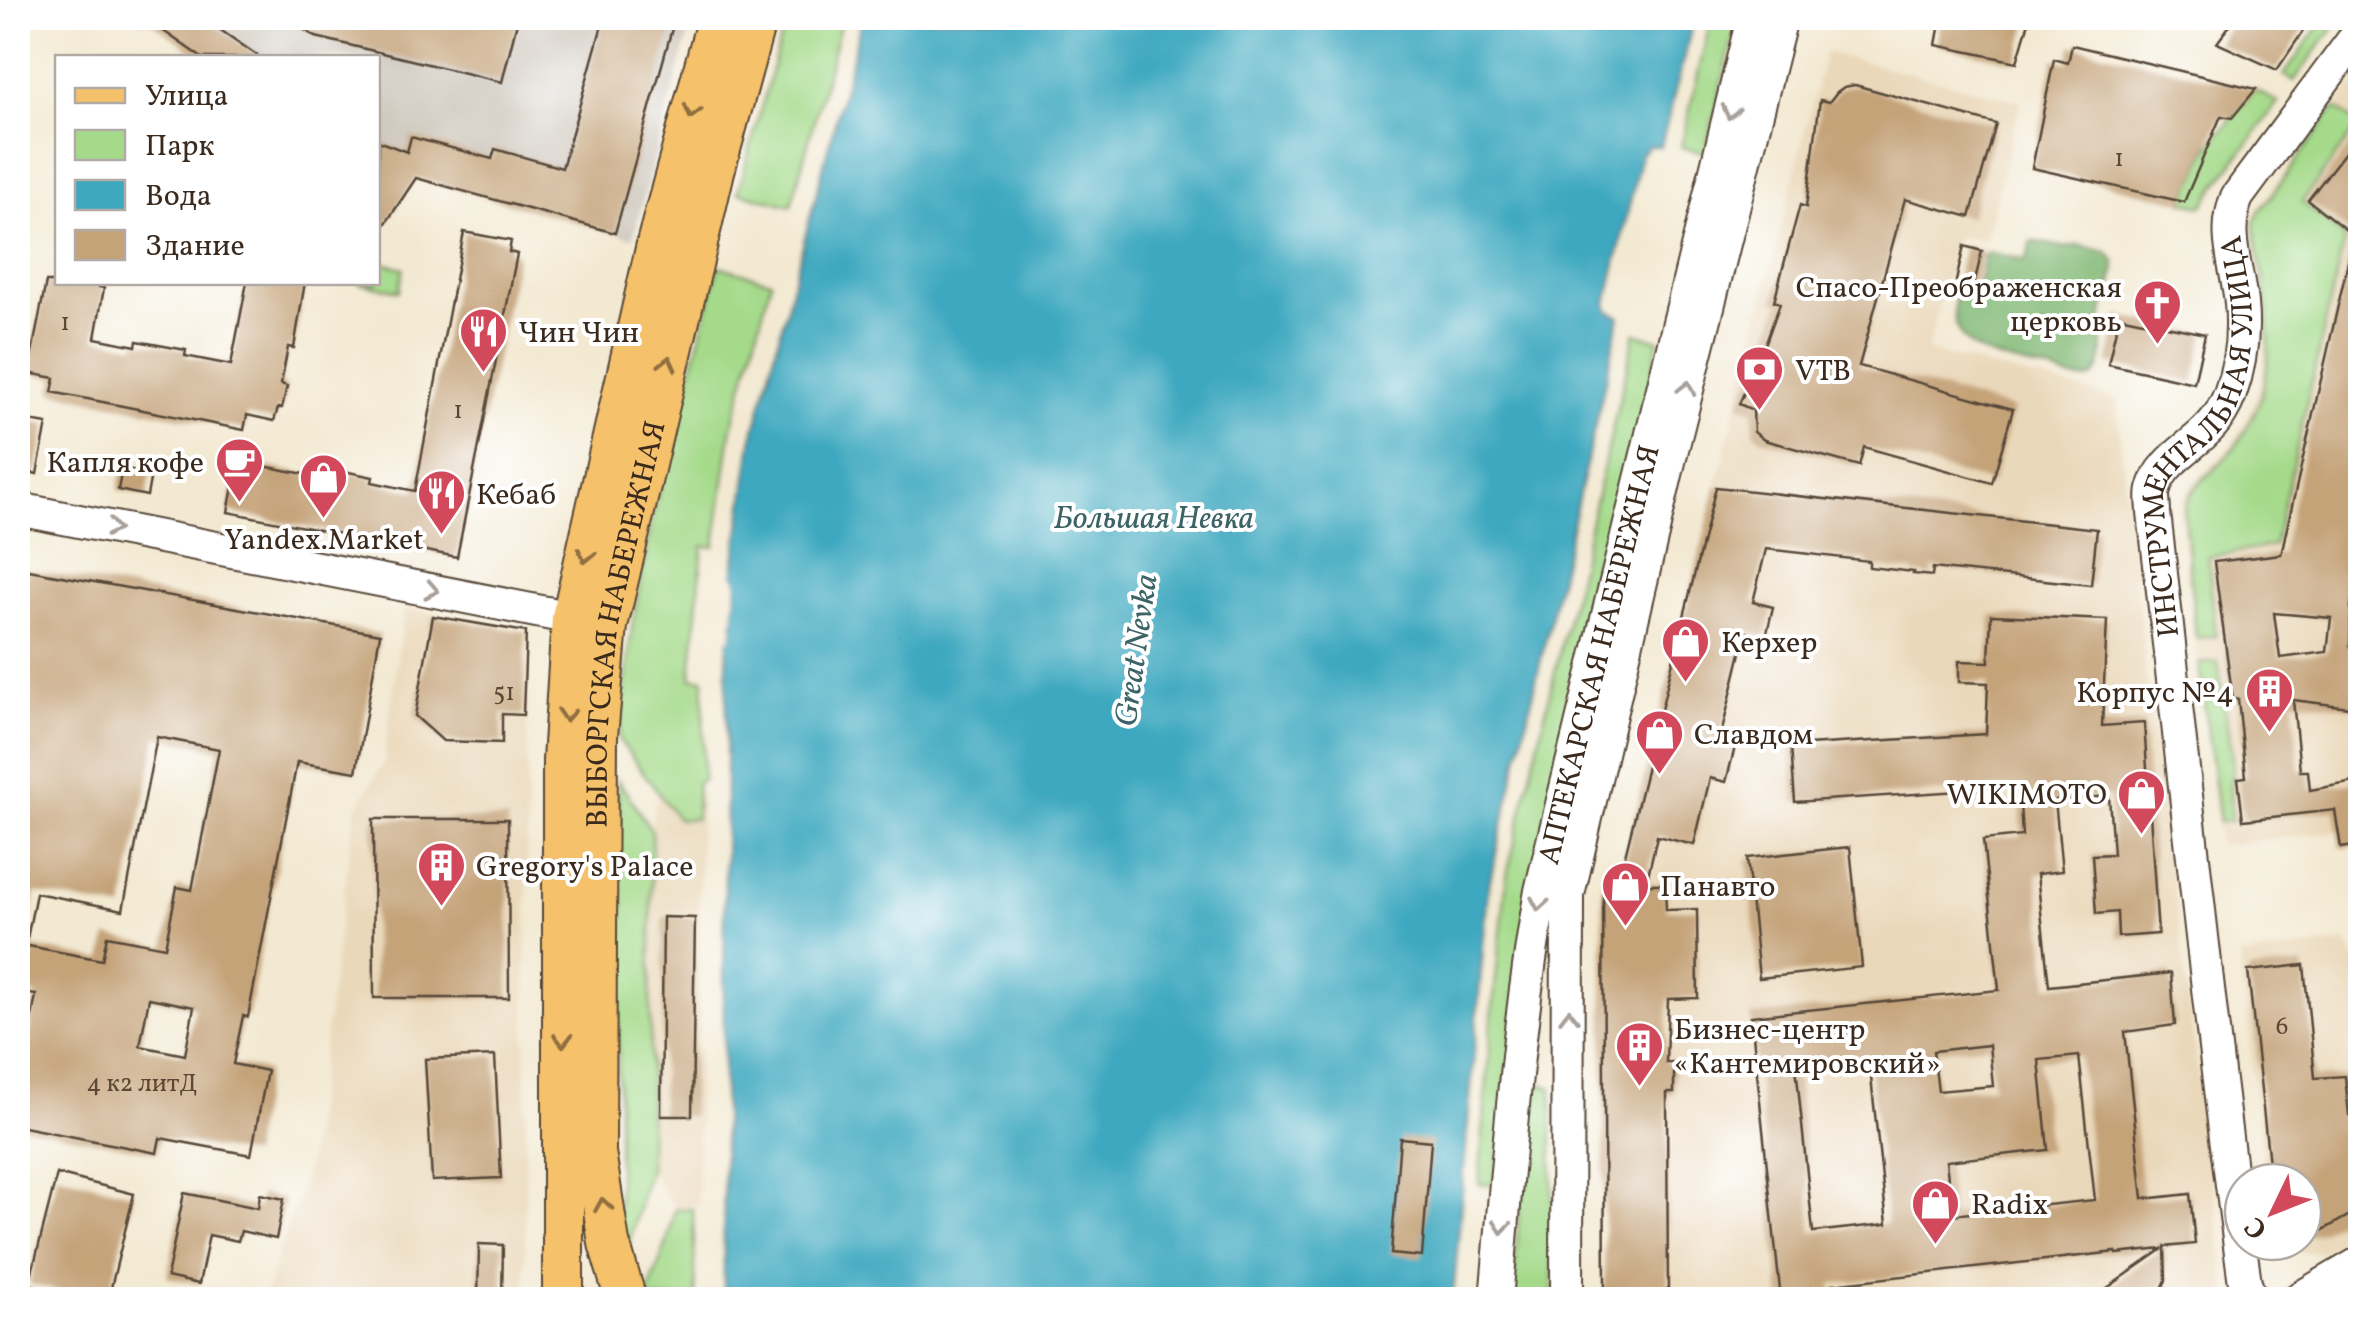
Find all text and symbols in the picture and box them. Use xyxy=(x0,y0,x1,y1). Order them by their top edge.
legend xyxy=(55,55,380,285)
text: Улица xyxy=(145,76,228,118)
one-way arrow xyxy=(683,102,704,120)
one-way arrow xyxy=(1721,103,1742,120)
text: Парк xyxy=(145,126,214,168)
house number: 1 xyxy=(2114,142,2124,177)
text: Вода xyxy=(145,176,212,218)
text: Здание xyxy=(145,226,245,268)
street label: ИНСТРУМЕНТАЛЬНАЯ УЛИЦА xyxy=(2134,233,2265,639)
place label: Спасо-Преображенская церковь xyxy=(1796,268,2122,344)
church icon: Спасо-Преображенская церковь xyxy=(2131,278,2183,346)
house number: 1 xyxy=(60,306,70,341)
restaurant icon: Чин Чин xyxy=(457,306,509,374)
place label: Чин Чин xyxy=(518,313,639,355)
bank icon: VTB xyxy=(1734,344,1786,412)
place label: VTB xyxy=(1795,351,1851,393)
one-way arrow xyxy=(656,355,677,372)
one-way arrow xyxy=(1676,380,1697,397)
house number: 1 xyxy=(453,394,463,429)
street label: ВЫБОРГСКАЯ НАБЕРЕЖНАЯ xyxy=(577,417,678,828)
cafe icon: Капля кофе xyxy=(213,436,265,504)
street label: АПТЕКАРСКАЯ НАБЕРЕЖНАЯ xyxy=(1529,441,1672,869)
place label: Капля кофе xyxy=(47,443,204,485)
shop icon: Yandex.Market xyxy=(298,452,350,520)
restaurant icon: Кебаб xyxy=(415,468,467,536)
place label: Кебаб xyxy=(476,475,556,517)
water label: Большая Невка xyxy=(1054,498,1254,542)
one-way arrow xyxy=(105,517,121,538)
place label: Yandex.Market xyxy=(224,520,424,562)
one-way arrow xyxy=(577,547,598,564)
water label: Great Nevka xyxy=(1105,571,1170,730)
one-way arrow xyxy=(424,579,440,600)
shop icon: Керхер xyxy=(1660,616,1712,684)
place label: Керхер xyxy=(1721,623,1817,665)
building icon: Корпус №4 xyxy=(2243,666,2295,734)
place label: Корпус №4 xyxy=(2076,673,2234,715)
house number: 51 xyxy=(493,676,515,711)
one-way arrow xyxy=(556,708,577,724)
shop icon: Славдом xyxy=(1633,708,1685,776)
place label: Славдом xyxy=(1694,715,1813,757)
shop icon: WIKIMOTO xyxy=(2116,768,2168,836)
place label: WIKIMOTO xyxy=(1947,775,2107,817)
building icon: Gregory's Palace xyxy=(415,840,467,908)
place label: Gregory's Palace xyxy=(476,847,694,889)
shop icon: Панавто xyxy=(1599,860,1651,928)
place label: Панавто xyxy=(1660,867,1776,909)
one-way arrow xyxy=(1529,896,1550,913)
one-way arrow xyxy=(1558,1008,1580,1024)
place label: Бизнес-центр «Кантемировский» xyxy=(1674,1010,1941,1086)
house number: 6 xyxy=(2276,1010,2288,1045)
building icon: Бизнес-центр «Кантемировский» xyxy=(1613,1020,1665,1088)
one-way arrow xyxy=(552,1034,574,1049)
house number: 4 к2 литД xyxy=(86,1067,198,1102)
north arrow xyxy=(2223,1162,2323,1262)
shop icon: Radix xyxy=(1910,1178,1962,1246)
place label: Radix xyxy=(1971,1185,2048,1227)
one-way arrow xyxy=(593,1197,614,1213)
text: С xyxy=(2236,1207,2277,1247)
one-way arrow xyxy=(1492,1220,1514,1236)

